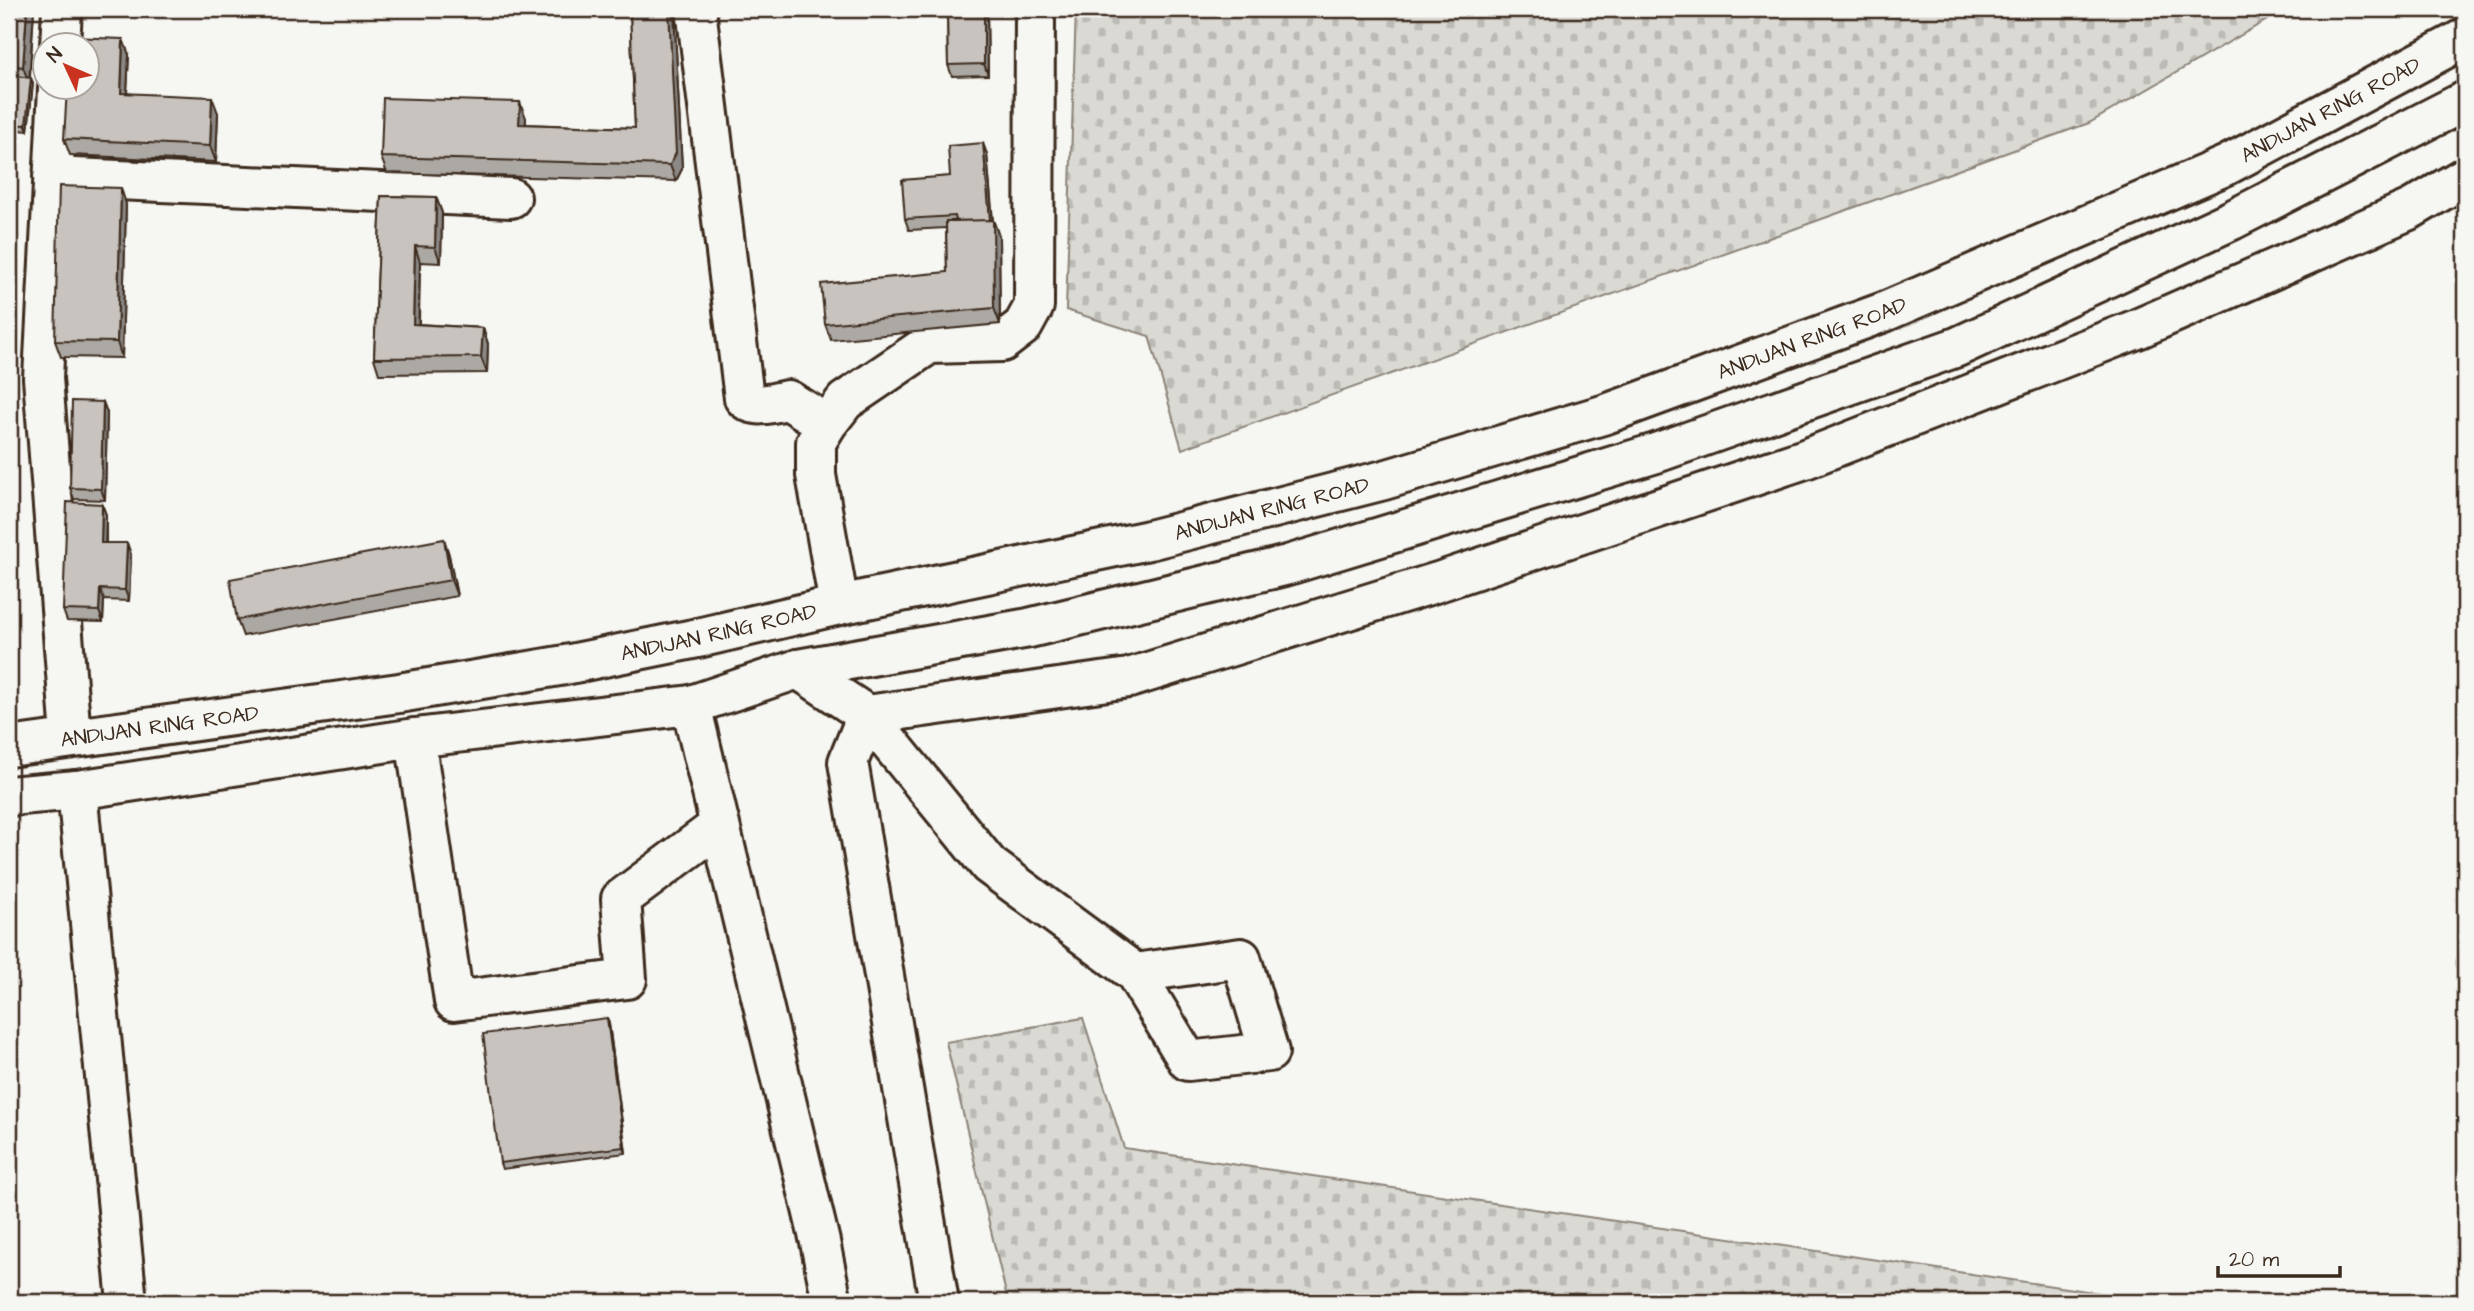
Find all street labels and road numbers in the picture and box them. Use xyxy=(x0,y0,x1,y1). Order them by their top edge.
street label: ANDIJAN RING ROAD xyxy=(2235,50,2426,170)
street label: ANDIJAN RING ROAD xyxy=(1713,289,1912,386)
street label: ANDIJAN RING ROAD xyxy=(1171,470,1373,547)
street label: ANDIJAN RING ROAD xyxy=(618,596,820,668)
street label: ANDIJAN RING ROAD xyxy=(58,698,261,754)

